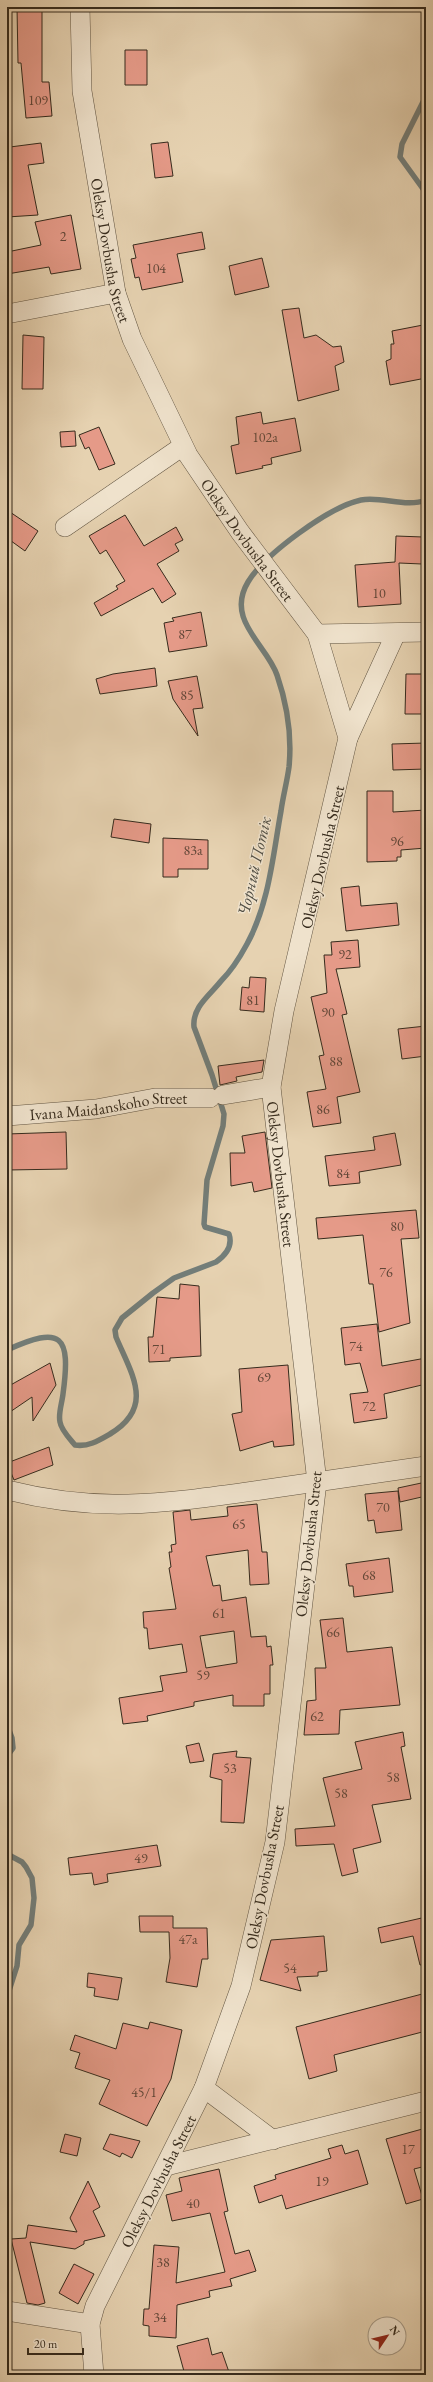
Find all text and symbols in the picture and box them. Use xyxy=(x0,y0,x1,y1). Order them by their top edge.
house number: 109 xyxy=(28,91,48,109)
street label: Oleksy Dovbusha Street xyxy=(86,177,135,325)
house number: 2 xyxy=(60,227,67,245)
house number: 104 xyxy=(146,259,166,277)
house number: 102а xyxy=(252,428,278,446)
street label: Oleksy Dovbusha Street xyxy=(196,474,299,606)
house number: 10 xyxy=(372,584,386,602)
house number: 87 xyxy=(178,625,192,643)
house number: 85 xyxy=(180,686,194,704)
street label: Oleksy Dovbusha Street xyxy=(296,783,349,931)
water label: Чорний Потік xyxy=(232,813,276,918)
house number: 96 xyxy=(390,832,404,850)
house number: 83а xyxy=(183,841,203,859)
house number: 92 xyxy=(338,945,352,963)
house number: 81 xyxy=(246,991,260,1009)
house number: 90 xyxy=(321,1003,335,1021)
house number: 88 xyxy=(329,1052,343,1070)
street label: Ivana Maidanskoho Street xyxy=(29,1088,187,1125)
street label: Oleksy Dovbusha Street xyxy=(262,1100,300,1248)
house number: 86 xyxy=(316,1100,330,1118)
house number: 84 xyxy=(336,1164,350,1182)
house number: 80 xyxy=(390,1217,404,1235)
house number: 76 xyxy=(379,1263,393,1281)
house number: 74 xyxy=(349,1337,363,1355)
house number: 71 xyxy=(152,1340,166,1358)
house number: 69 xyxy=(257,1368,271,1386)
house number: 72 xyxy=(362,1397,376,1415)
street label: Oleksy Dovbusha Street xyxy=(290,1470,327,1618)
house number: 70 xyxy=(376,1498,390,1516)
house number: 65 xyxy=(232,1515,246,1533)
house number: 68 xyxy=(362,1566,376,1584)
house number: 61 xyxy=(212,1604,226,1622)
house number: 66 xyxy=(326,1623,340,1641)
house number: 59 xyxy=(196,1666,210,1684)
house number: 62 xyxy=(310,1707,324,1725)
house number: 53 xyxy=(223,1759,237,1777)
house number: 58 xyxy=(386,1768,400,1786)
house number: 58 xyxy=(334,1784,348,1802)
street label: Oleksy Dovbusha Street xyxy=(240,1803,289,1951)
house number: 49 xyxy=(134,1849,148,1867)
house number: 47а xyxy=(178,1930,198,1948)
house number: 54 xyxy=(283,1959,297,1977)
house number: 45/1 xyxy=(131,2083,157,2101)
street label: Oleksy Dovbusha Street xyxy=(116,2111,201,2251)
house number: 17 xyxy=(401,2140,415,2158)
house number: 19 xyxy=(315,2172,329,2190)
house number: 40 xyxy=(186,2194,200,2212)
house number: 38 xyxy=(156,2253,170,2271)
house number: 34 xyxy=(153,2308,167,2326)
north arrow xyxy=(367,2316,407,2356)
text: N xyxy=(387,2323,404,2338)
scale bar xyxy=(28,2330,83,2356)
text: 20 m xyxy=(34,2336,58,2352)

